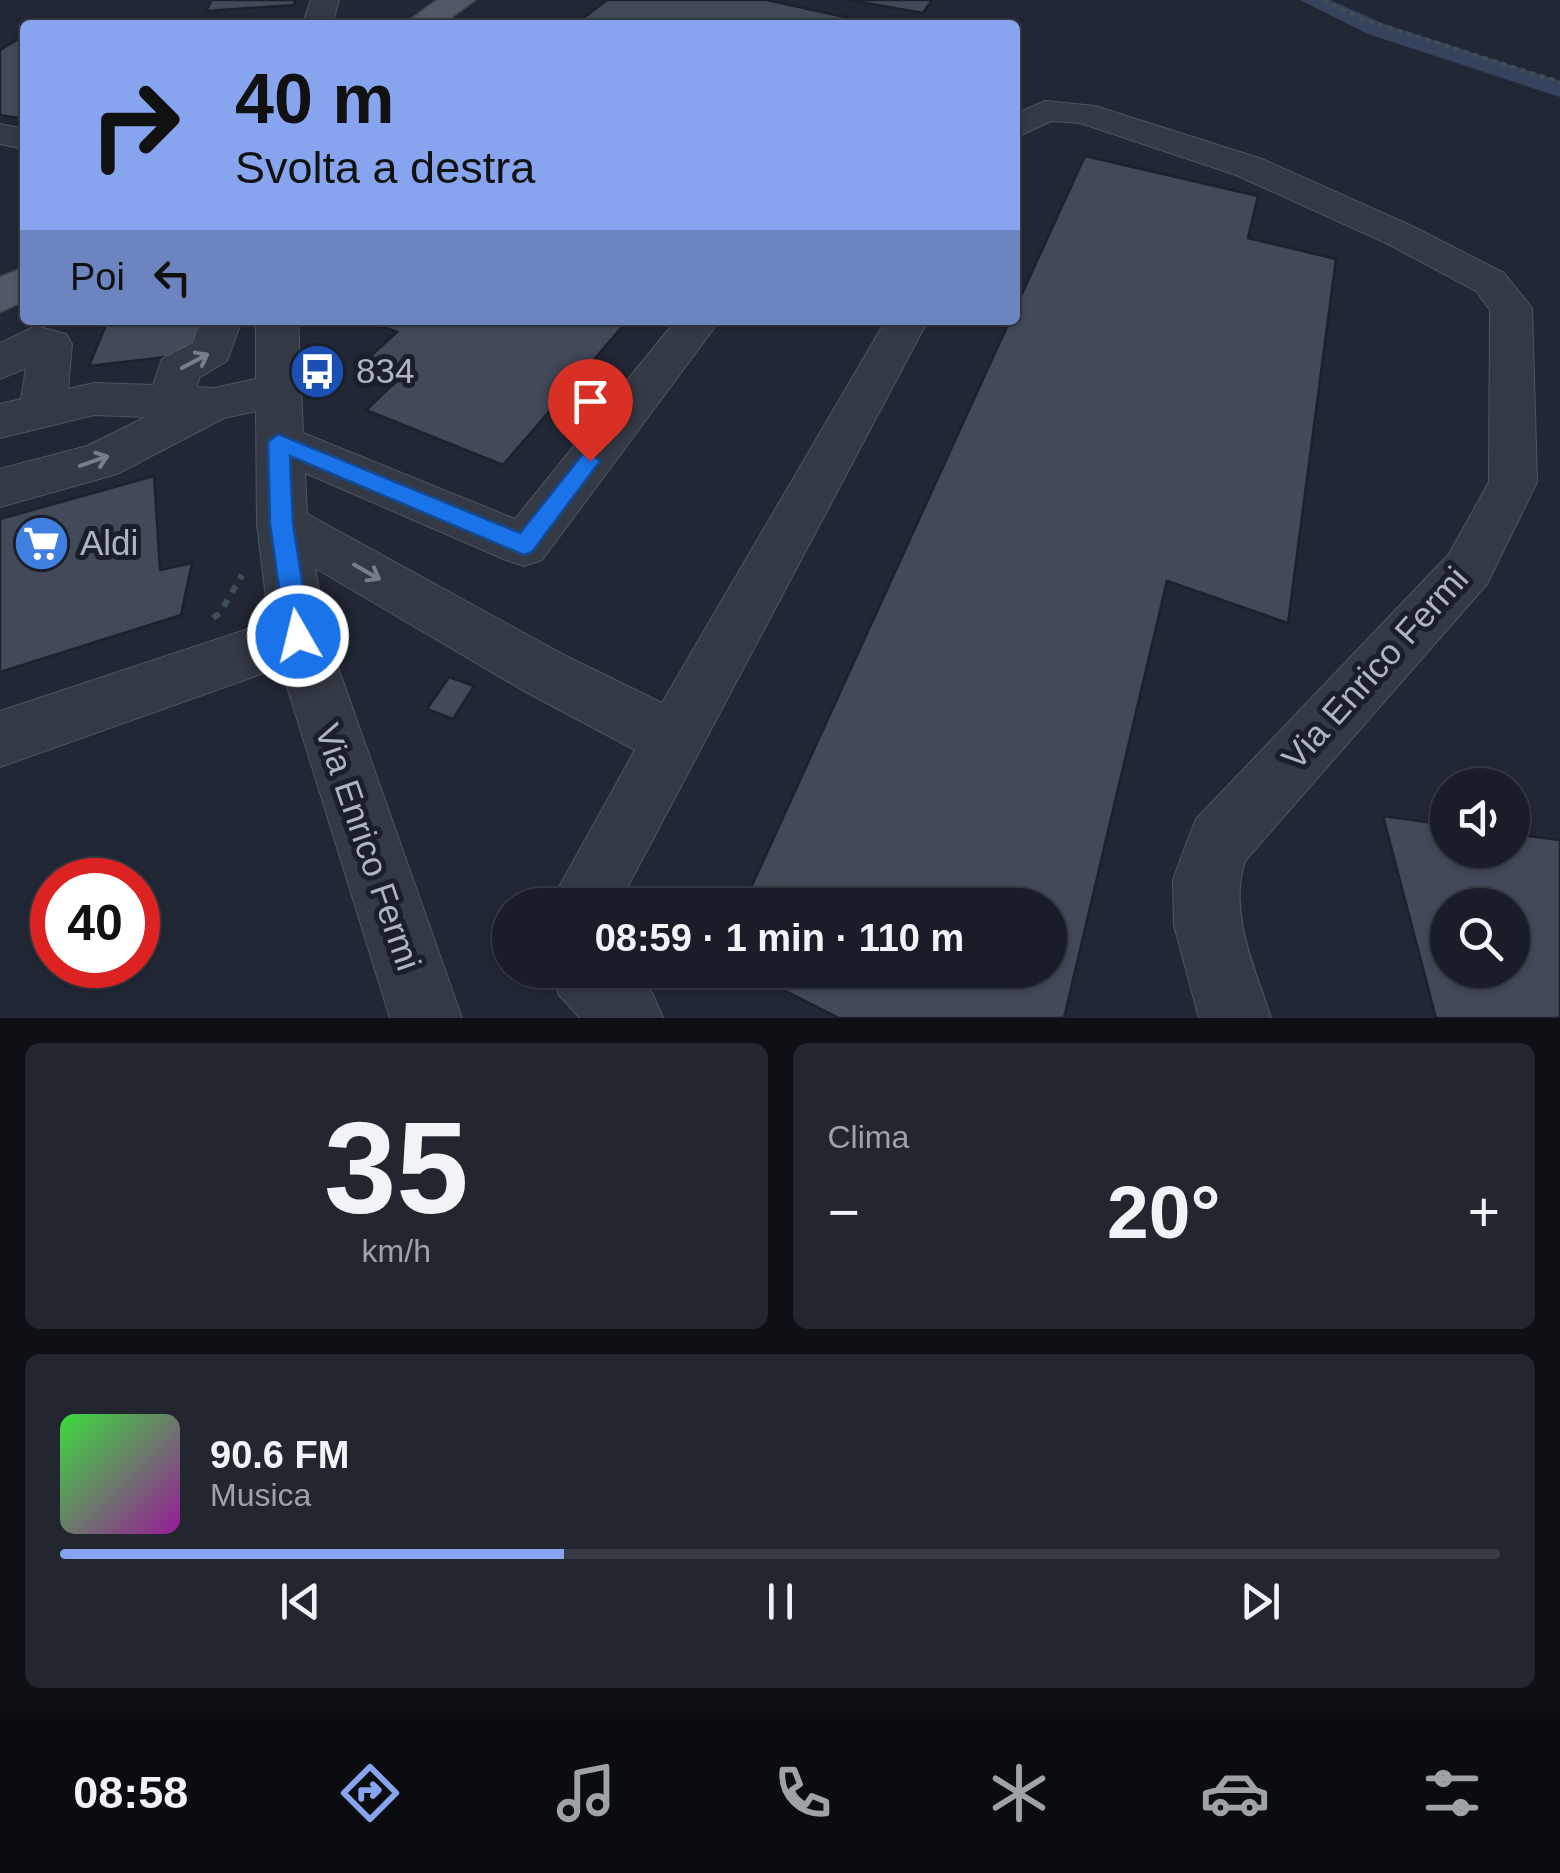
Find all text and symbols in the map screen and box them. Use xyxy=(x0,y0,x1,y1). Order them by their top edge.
icon: right xyxy=(70,60,200,190)
text: 40 m xyxy=(235,60,395,138)
text: Svolta a destra xyxy=(235,142,535,193)
icon: left xyxy=(145,250,200,305)
text: Poi xyxy=(70,256,125,298)
bus stop icon: 834 xyxy=(287,341,347,401)
one-way arrow xyxy=(180,350,209,370)
place label: 834 xyxy=(356,351,414,390)
pin xyxy=(548,359,633,462)
icon: arrive xyxy=(563,374,618,429)
one-way arrow xyxy=(77,451,109,469)
supermarket icon: Aldi xyxy=(11,513,71,573)
place label: Aldi xyxy=(80,523,138,562)
street label: Via Enrico Fermi xyxy=(1274,559,1475,777)
one-way arrow xyxy=(351,563,381,583)
position arrow xyxy=(246,584,350,688)
street label: Via Enrico Fermi xyxy=(308,718,429,975)
map controls xyxy=(1430,768,1530,988)
button: sound xyxy=(1430,768,1530,868)
speed limit sign: 40 xyxy=(30,858,160,988)
button: search xyxy=(1430,888,1530,988)
text: 08:59 · 1 min · 110 m xyxy=(595,917,964,959)
text: 35 xyxy=(324,1095,469,1241)
text: Clima xyxy=(828,1119,909,1155)
text: 20° xyxy=(1107,1170,1220,1254)
text: − xyxy=(828,1181,860,1243)
text: + xyxy=(1468,1181,1500,1243)
text: km/h xyxy=(362,1233,431,1269)
text: 90.6 FM xyxy=(210,1434,349,1476)
text: Musica xyxy=(210,1477,311,1513)
icon: previous xyxy=(273,1574,328,1629)
icon: pause xyxy=(753,1574,808,1629)
icon: next xyxy=(1233,1574,1288,1629)
icon: directions xyxy=(335,1758,405,1828)
icon: music xyxy=(551,1758,621,1828)
icon: phone xyxy=(768,1758,838,1828)
icon: climate xyxy=(984,1758,1054,1828)
icon: car xyxy=(1200,1758,1270,1828)
icon: filters xyxy=(1417,1758,1487,1828)
text: 08:58 xyxy=(73,1767,188,1818)

